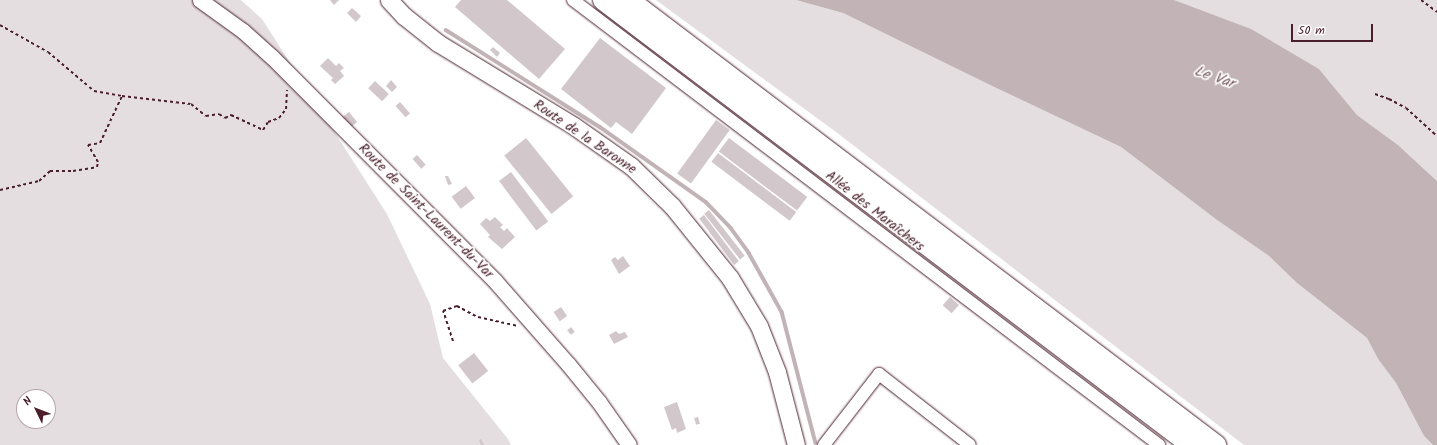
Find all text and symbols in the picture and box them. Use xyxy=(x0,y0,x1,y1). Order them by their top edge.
scale bar xyxy=(1293,16,1375,42)
text: 50 m xyxy=(1298,21,1325,40)
water label: Le Var xyxy=(1192,63,1236,93)
street label: Route de la Baronne xyxy=(530,96,640,178)
street label: Route de Saint-Laurent-du-Var xyxy=(355,140,497,282)
street label: Allée des Maraîchers xyxy=(822,167,928,255)
north arrow xyxy=(16,389,56,429)
text: N xyxy=(19,393,37,410)

